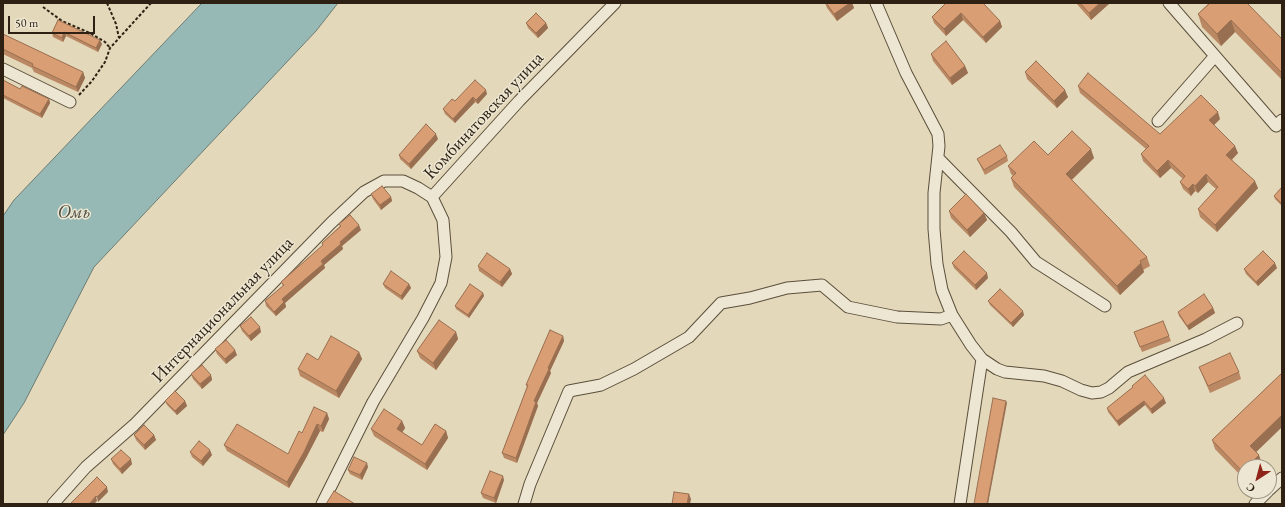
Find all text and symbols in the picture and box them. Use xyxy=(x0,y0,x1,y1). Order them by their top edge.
scale bar xyxy=(10,8,97,34)
text: 50 m xyxy=(15,15,38,31)
street label: Комбинатовская улица xyxy=(419,48,549,184)
water label: Омь xyxy=(58,202,90,224)
street label: Интернациональная улица xyxy=(148,233,298,387)
north arrow xyxy=(1237,459,1277,499)
text: С xyxy=(1243,480,1258,496)

